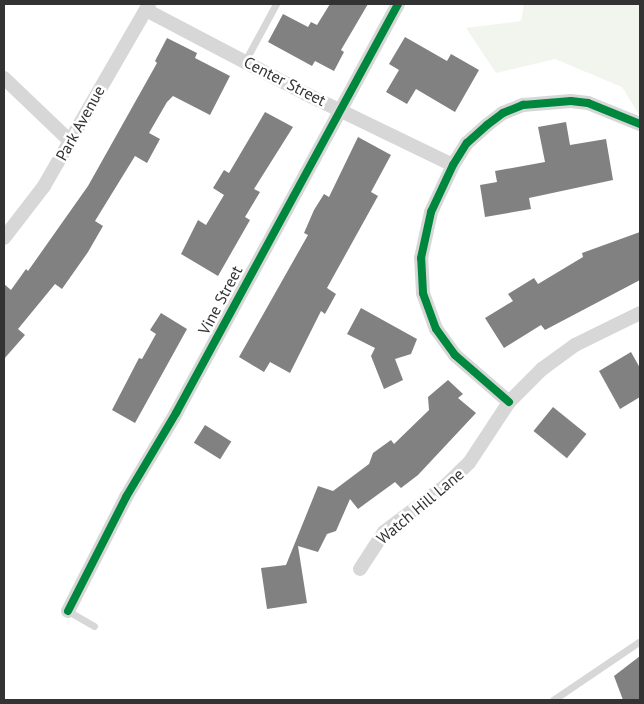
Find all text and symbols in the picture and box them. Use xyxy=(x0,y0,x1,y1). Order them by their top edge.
street label: Center Street xyxy=(241,52,329,110)
street label: Park Avenue xyxy=(51,82,109,164)
street label: Vine Street xyxy=(194,262,246,338)
street label: Watch Hill Lane xyxy=(373,464,467,548)

